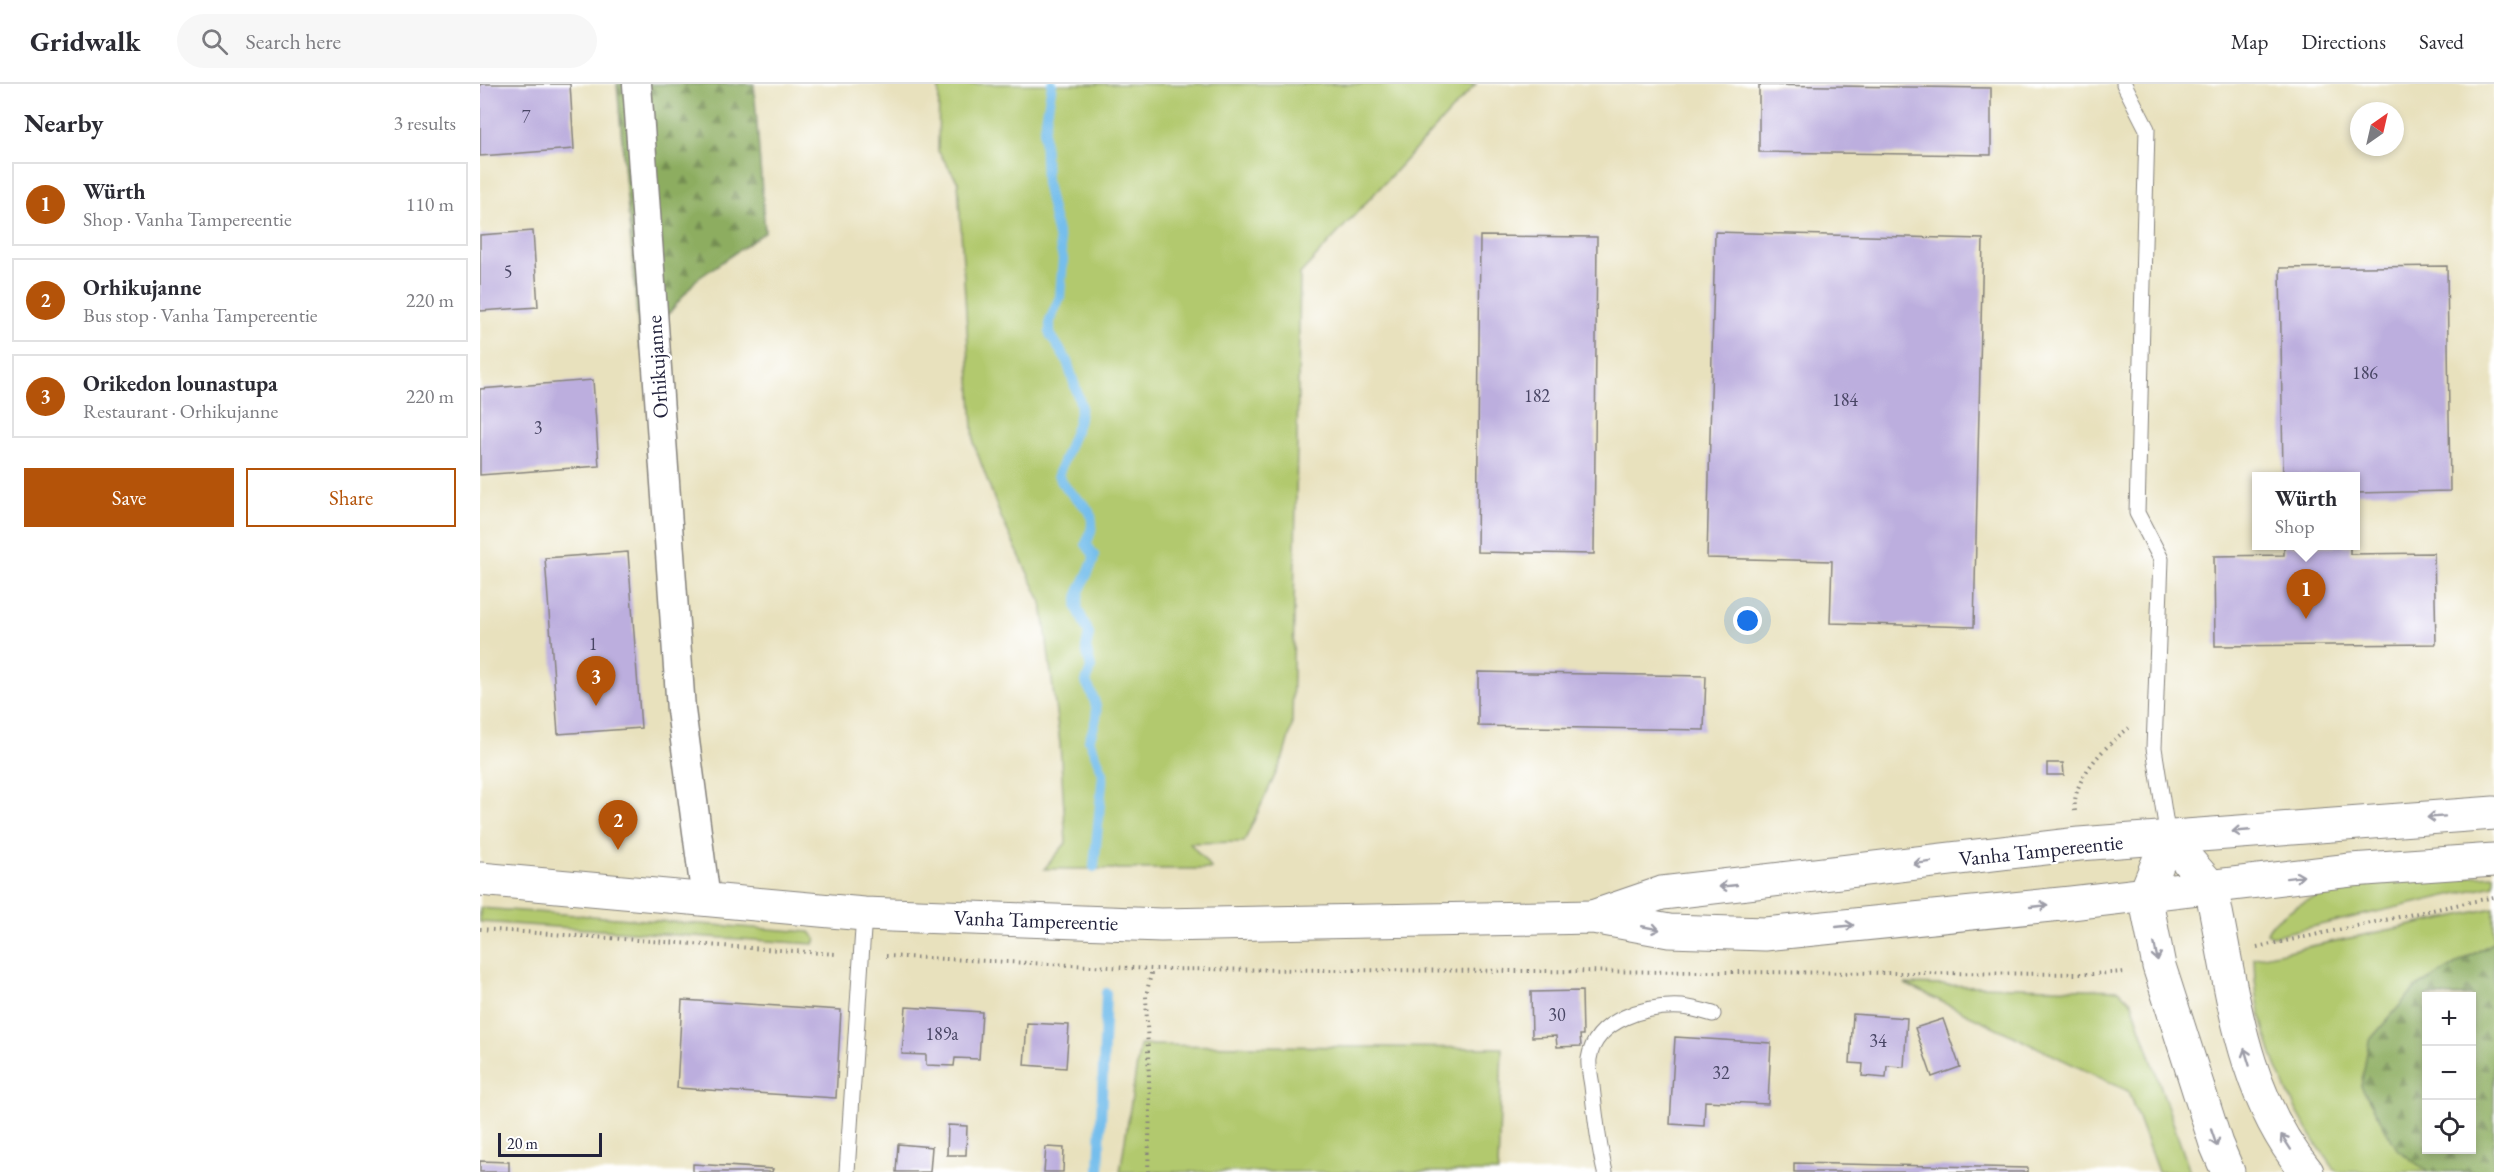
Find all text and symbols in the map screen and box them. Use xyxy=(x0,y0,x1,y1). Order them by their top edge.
search box xyxy=(177,14,597,68)
text: Gridwalk xyxy=(30,23,141,59)
icon: search xyxy=(198,25,231,58)
text: Search here xyxy=(246,27,341,56)
text: Map xyxy=(2231,28,2268,55)
text: Directions xyxy=(2301,28,2386,55)
text: Saved xyxy=(2419,28,2464,55)
north arrow xyxy=(2350,102,2404,156)
house number: 7 xyxy=(522,105,531,128)
text: Nearby xyxy=(24,106,104,140)
text: 3 results xyxy=(393,110,456,136)
text: Würth xyxy=(83,177,146,206)
text: 1 xyxy=(40,191,51,217)
text: 110 m xyxy=(406,191,454,217)
text: Shop · Vanha Tampereentie xyxy=(83,206,292,232)
house number: 5 xyxy=(504,260,512,283)
text: Orhikujanne xyxy=(83,273,201,302)
text: 2 xyxy=(40,287,51,313)
text: 220 m xyxy=(406,287,454,313)
text: Bus stop · Vanha Tampereentie xyxy=(83,302,318,328)
street label: Orhikujanne xyxy=(640,314,674,420)
house number: 186 xyxy=(2352,361,2378,384)
text: Orikedon lounastupa xyxy=(83,369,278,398)
text: 3 xyxy=(40,383,51,409)
text: 220 m xyxy=(406,383,454,409)
house number: 182 xyxy=(1524,384,1550,407)
house number: 184 xyxy=(1832,388,1858,411)
text: Restaurant · Orhikujanne xyxy=(83,398,278,424)
house number: 3 xyxy=(534,416,542,439)
button: Save xyxy=(24,468,234,527)
button: Share xyxy=(246,468,456,527)
popup xyxy=(2252,472,2360,550)
text: Würth xyxy=(2275,484,2337,513)
text: Shop xyxy=(2275,513,2315,539)
pin: 1 xyxy=(2286,570,2326,619)
your location xyxy=(1733,606,1762,635)
house number: 1 xyxy=(589,632,597,655)
pin: 3 xyxy=(576,656,616,706)
pin: 2 xyxy=(598,800,638,850)
one-way arrow xyxy=(2426,812,2446,823)
one-way arrow xyxy=(2232,826,2252,837)
street label: Vanha Tampereentie xyxy=(1958,828,2124,872)
one-way arrow xyxy=(1912,858,1932,869)
one-way arrow xyxy=(2285,871,2305,882)
one-way arrow xyxy=(1719,881,1739,892)
one-way arrow xyxy=(2028,900,2048,911)
street label: Vanha Tampereentie xyxy=(953,904,1119,936)
one-way arrow xyxy=(1834,920,1854,931)
one-way arrow xyxy=(1640,923,1660,934)
one-way arrow xyxy=(2151,942,2162,961)
map controls xyxy=(2422,992,2476,1154)
button: + xyxy=(2422,992,2476,1046)
house number: 30 xyxy=(1548,1003,1566,1026)
house number: 189a xyxy=(925,1022,959,1045)
house number: 34 xyxy=(1869,1029,1887,1052)
button: − xyxy=(2422,1046,2476,1100)
one-way arrow xyxy=(2241,1048,2252,1067)
house number: 32 xyxy=(1712,1061,1730,1084)
button: locate xyxy=(2422,1100,2476,1154)
one-way arrow xyxy=(2210,1128,2221,1147)
scale bar xyxy=(498,1130,602,1158)
text: 20 m xyxy=(507,1133,538,1154)
one-way arrow xyxy=(2280,1134,2292,1151)

